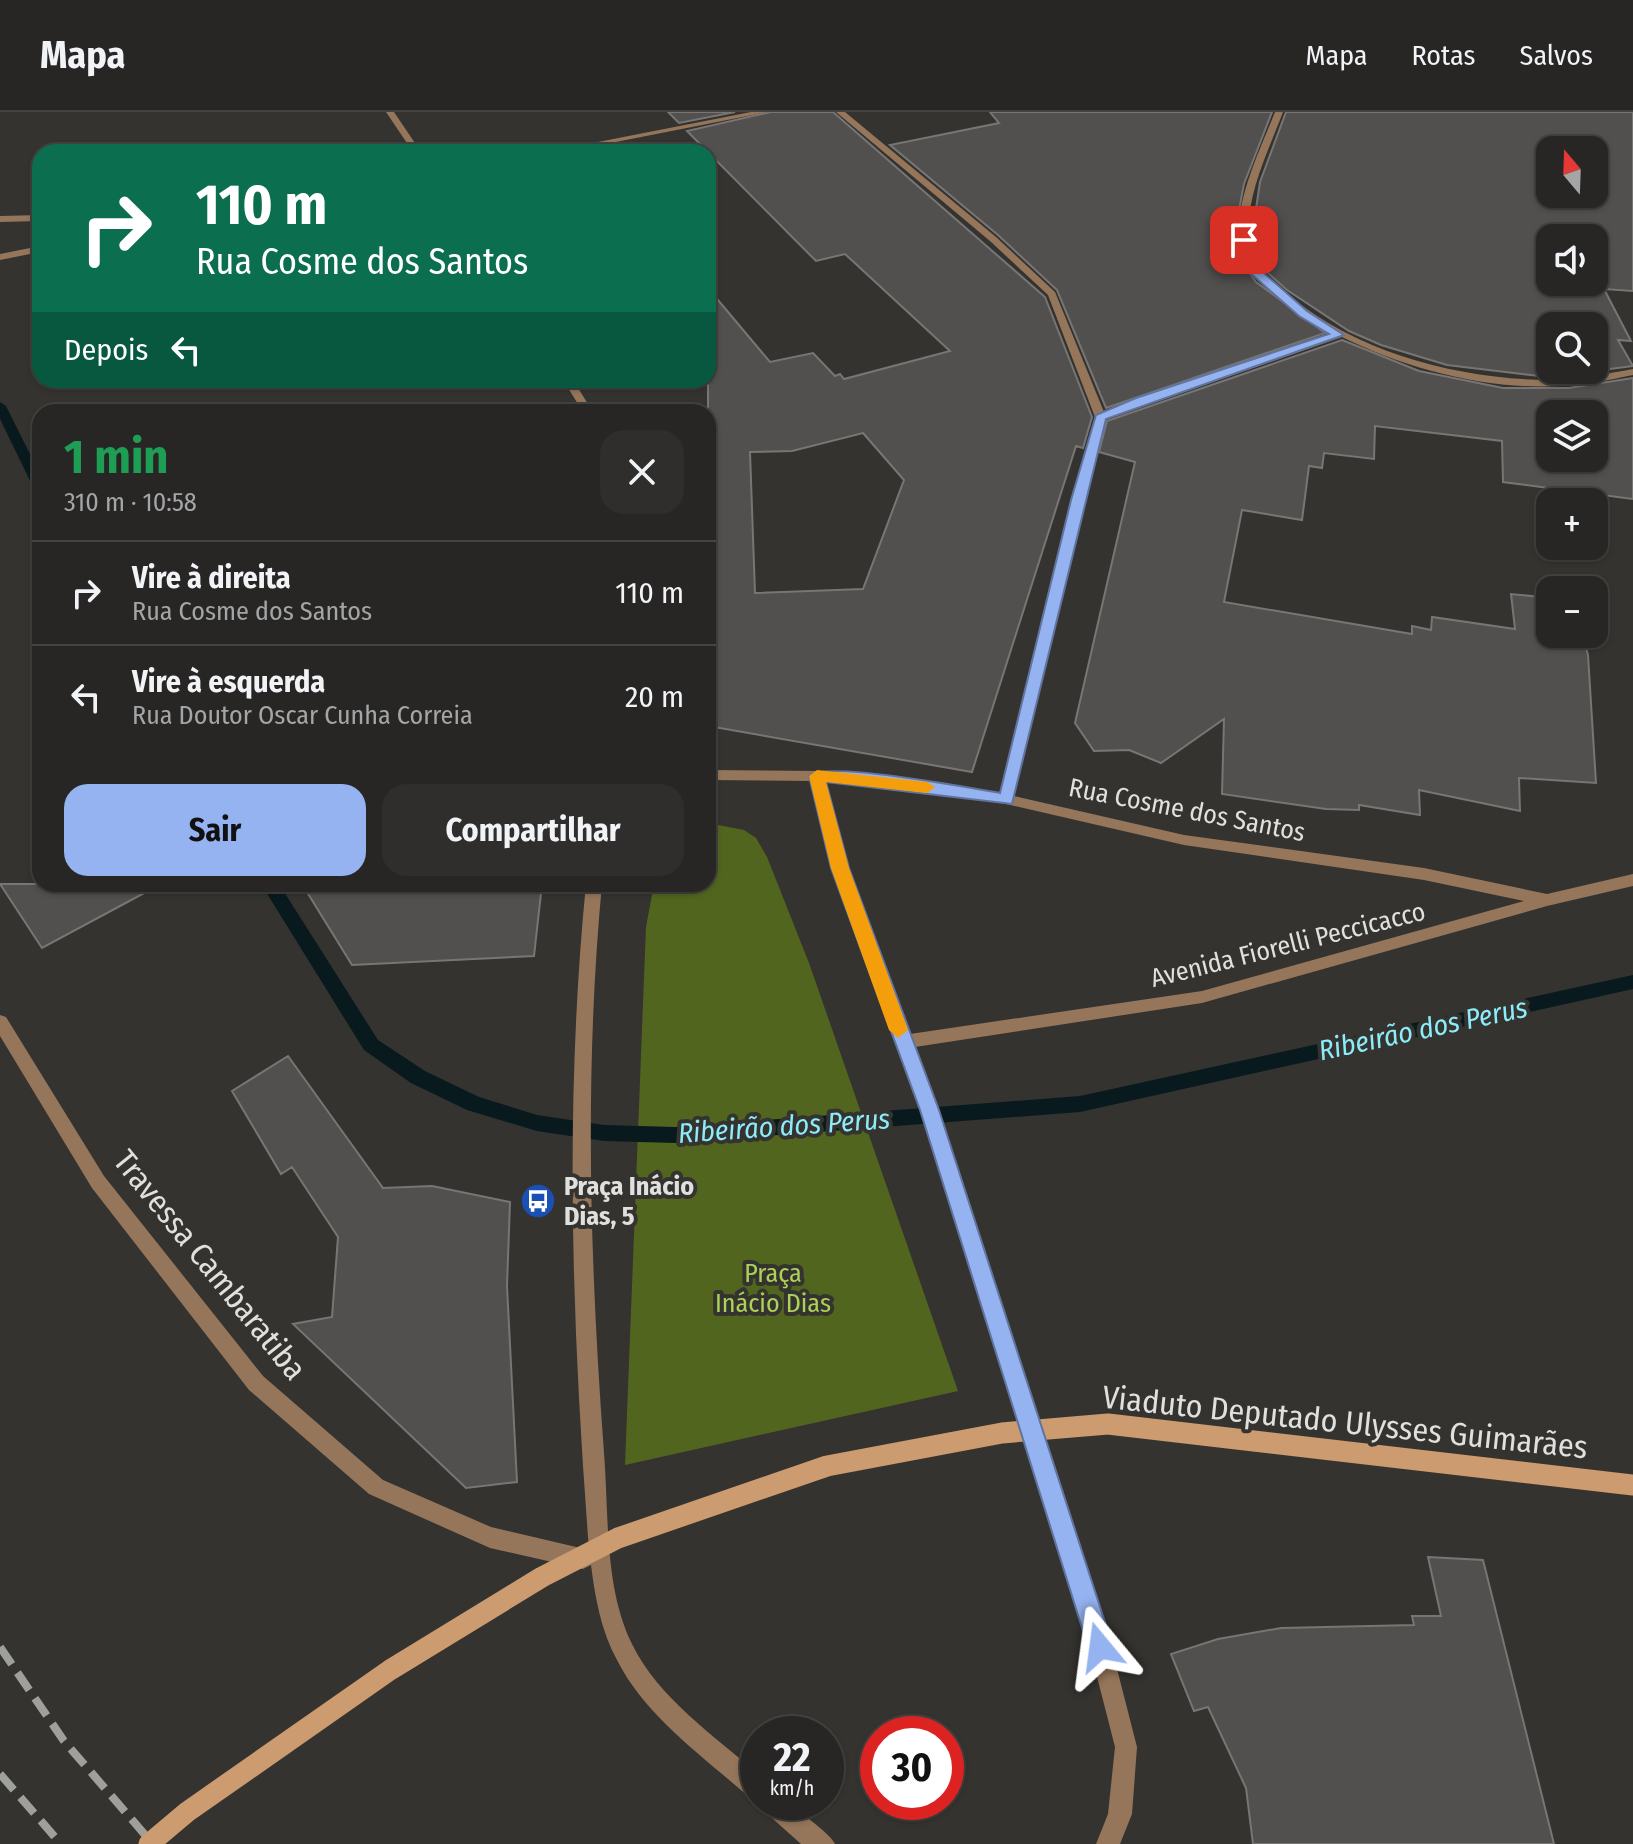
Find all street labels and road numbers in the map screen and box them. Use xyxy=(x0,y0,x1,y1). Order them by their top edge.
street label: Rua Cosme dos Santos xyxy=(1066,772,1308,848)
street label: Avenida Fiorelli Peccicacco xyxy=(1147,896,1429,994)
street label: Travessa Cambaratiba xyxy=(106,1142,314,1388)
street label: Viaduto Deputado Ulysses Guimarães xyxy=(1101,1378,1589,1466)

